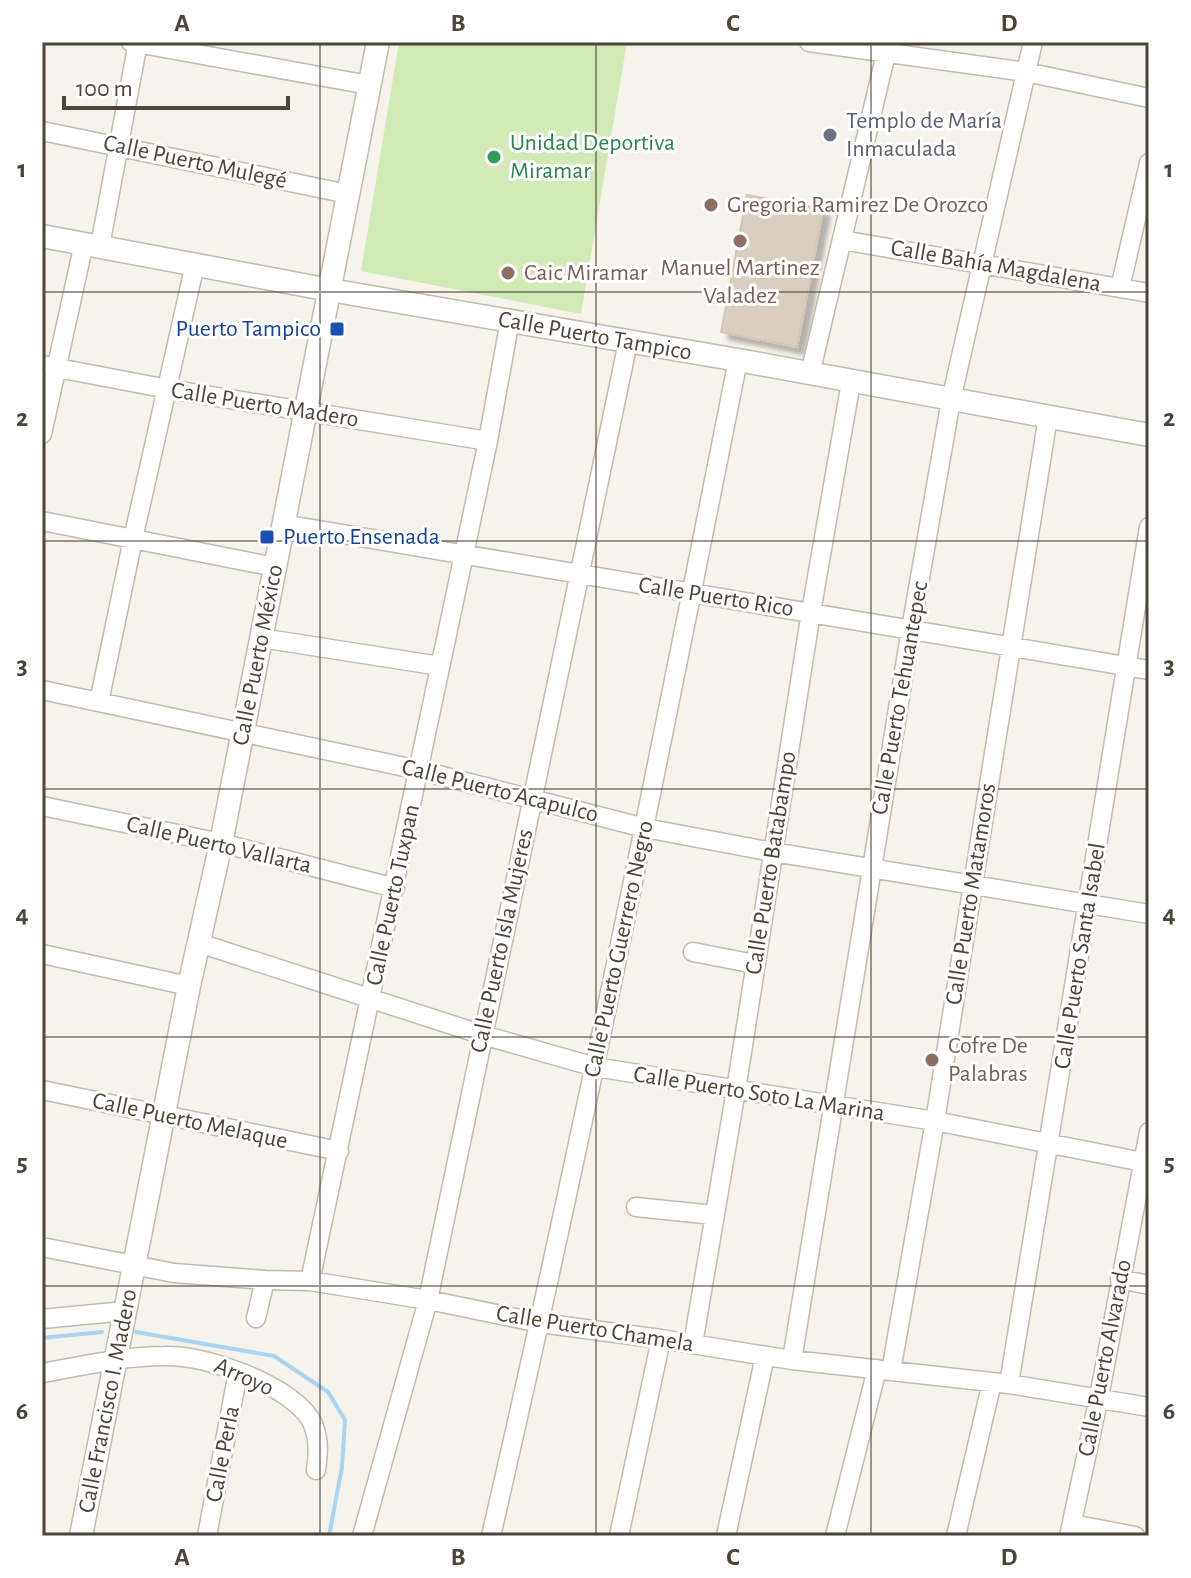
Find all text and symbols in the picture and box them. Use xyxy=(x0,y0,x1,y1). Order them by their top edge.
text: A xyxy=(174,10,190,36)
text: B xyxy=(450,10,466,36)
text: C xyxy=(726,10,740,36)
text: D xyxy=(1000,10,1018,36)
scale bar xyxy=(64,60,288,110)
text: 100 m xyxy=(76,77,133,101)
place label: Templo de María Inmaculada xyxy=(846,109,1002,161)
marker: Templo de María Inmaculada xyxy=(821,126,839,144)
street label: Calle Puerto Mulegé xyxy=(101,131,289,193)
place label: Unidad Deportiva Miramar xyxy=(510,131,675,183)
marker: Unidad Deportiva Miramar xyxy=(485,148,503,166)
text: 1 xyxy=(17,156,27,182)
text: 1 xyxy=(1164,156,1174,182)
place label: Gregoria Ramirez De Orozco xyxy=(727,193,988,217)
marker: Gregoria Ramirez De Orozco xyxy=(702,196,720,214)
marker: Manuel Martinez Valadez xyxy=(731,232,749,250)
street label: Calle Bahía Magdalena xyxy=(889,236,1103,296)
place label: Manuel Martinez Valadez xyxy=(660,256,820,308)
place label: Caic Miramar xyxy=(524,261,648,285)
marker: Caic Miramar xyxy=(499,264,517,282)
street label: Calle Puerto Tampico xyxy=(496,307,694,365)
place label: Puerto Tampico xyxy=(175,317,321,341)
marker: Puerto Tampico xyxy=(328,320,346,338)
street label: Calle Puerto Madero xyxy=(170,378,360,432)
text: 2 xyxy=(16,405,28,431)
text: 2 xyxy=(1163,405,1175,431)
place label: Puerto Ensenada xyxy=(283,525,440,549)
marker: Puerto Ensenada xyxy=(258,528,276,546)
street label: Calle Puerto México xyxy=(229,563,287,747)
street label: Calle Puerto Rico xyxy=(637,573,795,621)
street label: Calle Puerto Tehuantepec xyxy=(868,579,932,817)
text: 3 xyxy=(16,653,28,679)
text: 3 xyxy=(1163,653,1175,679)
street label: Calle Puerto Batabampo xyxy=(741,750,801,976)
street label: Calle Puerto Acapulco xyxy=(399,755,601,827)
street label: Calle Puerto Matamoros xyxy=(942,781,1000,1007)
street label: Calle Puerto Tuxpan xyxy=(362,802,424,988)
street label: Calle Puerto Vallarta xyxy=(124,812,314,878)
street label: Calle Puerto Guerrero Negro xyxy=(580,818,658,1080)
street label: Calle Puerto Isla Mujeres xyxy=(467,827,537,1055)
street label: Calle Puerto Santa Isabel xyxy=(1050,841,1110,1071)
text: 4 xyxy=(15,901,29,927)
text: 4 xyxy=(1162,901,1176,927)
place label: Cofre De Palabras xyxy=(948,1034,1028,1086)
marker: Cofre De Palabras xyxy=(923,1051,941,1069)
street label: Calle Puerto Soto La Marina xyxy=(632,1062,886,1126)
street label: Calle Puerto Melaque xyxy=(90,1089,290,1153)
text: 5 xyxy=(16,1150,28,1176)
text: 5 xyxy=(1163,1150,1175,1176)
street label: Calle Puerto Alvarado xyxy=(1074,1258,1136,1458)
street label: Calle Francisco I. Madero xyxy=(75,1287,141,1515)
street label: Calle Puerto Chamela xyxy=(494,1302,696,1356)
street label: Arroyo xyxy=(211,1353,277,1401)
text: 6 xyxy=(16,1398,28,1424)
text: 6 xyxy=(1163,1398,1175,1424)
street label: Calle Perla xyxy=(202,1404,244,1504)
text: A xyxy=(174,1544,190,1570)
text: B xyxy=(450,1544,466,1570)
text: C xyxy=(726,1544,740,1570)
text: D xyxy=(1000,1544,1018,1570)

